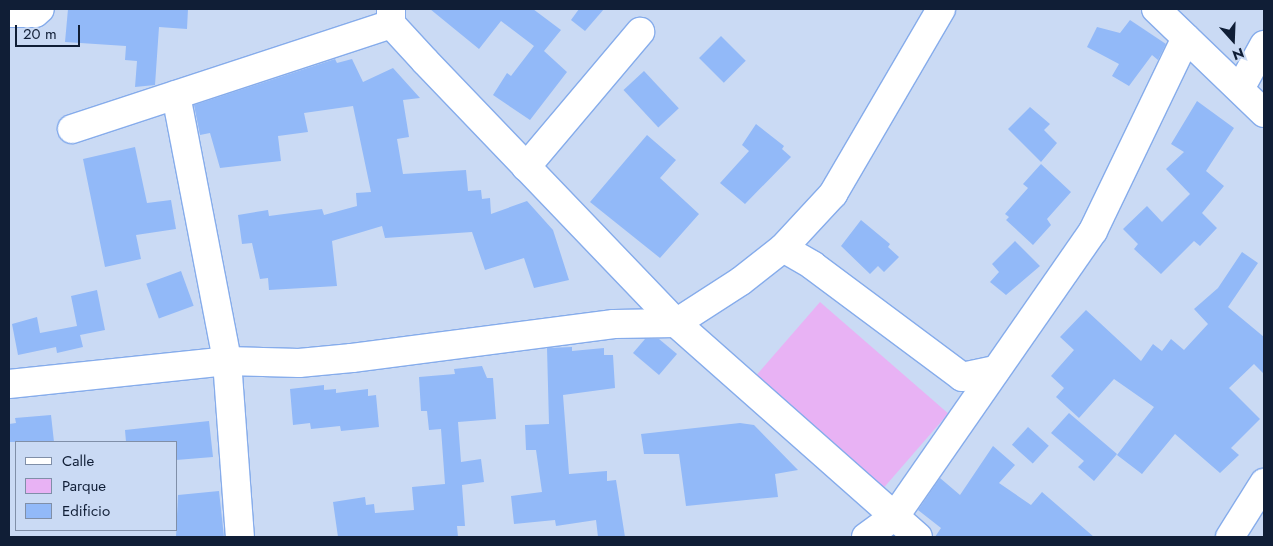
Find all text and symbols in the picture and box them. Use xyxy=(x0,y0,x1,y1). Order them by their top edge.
scale bar xyxy=(18,15,82,47)
north arrow xyxy=(1208,15,1258,65)
text: 20 m xyxy=(23,23,57,45)
text: N xyxy=(1229,43,1247,65)
legend xyxy=(15,441,178,531)
text: Calle xyxy=(62,450,94,472)
text: Parque xyxy=(62,475,106,497)
text: Edificio xyxy=(62,500,110,522)

